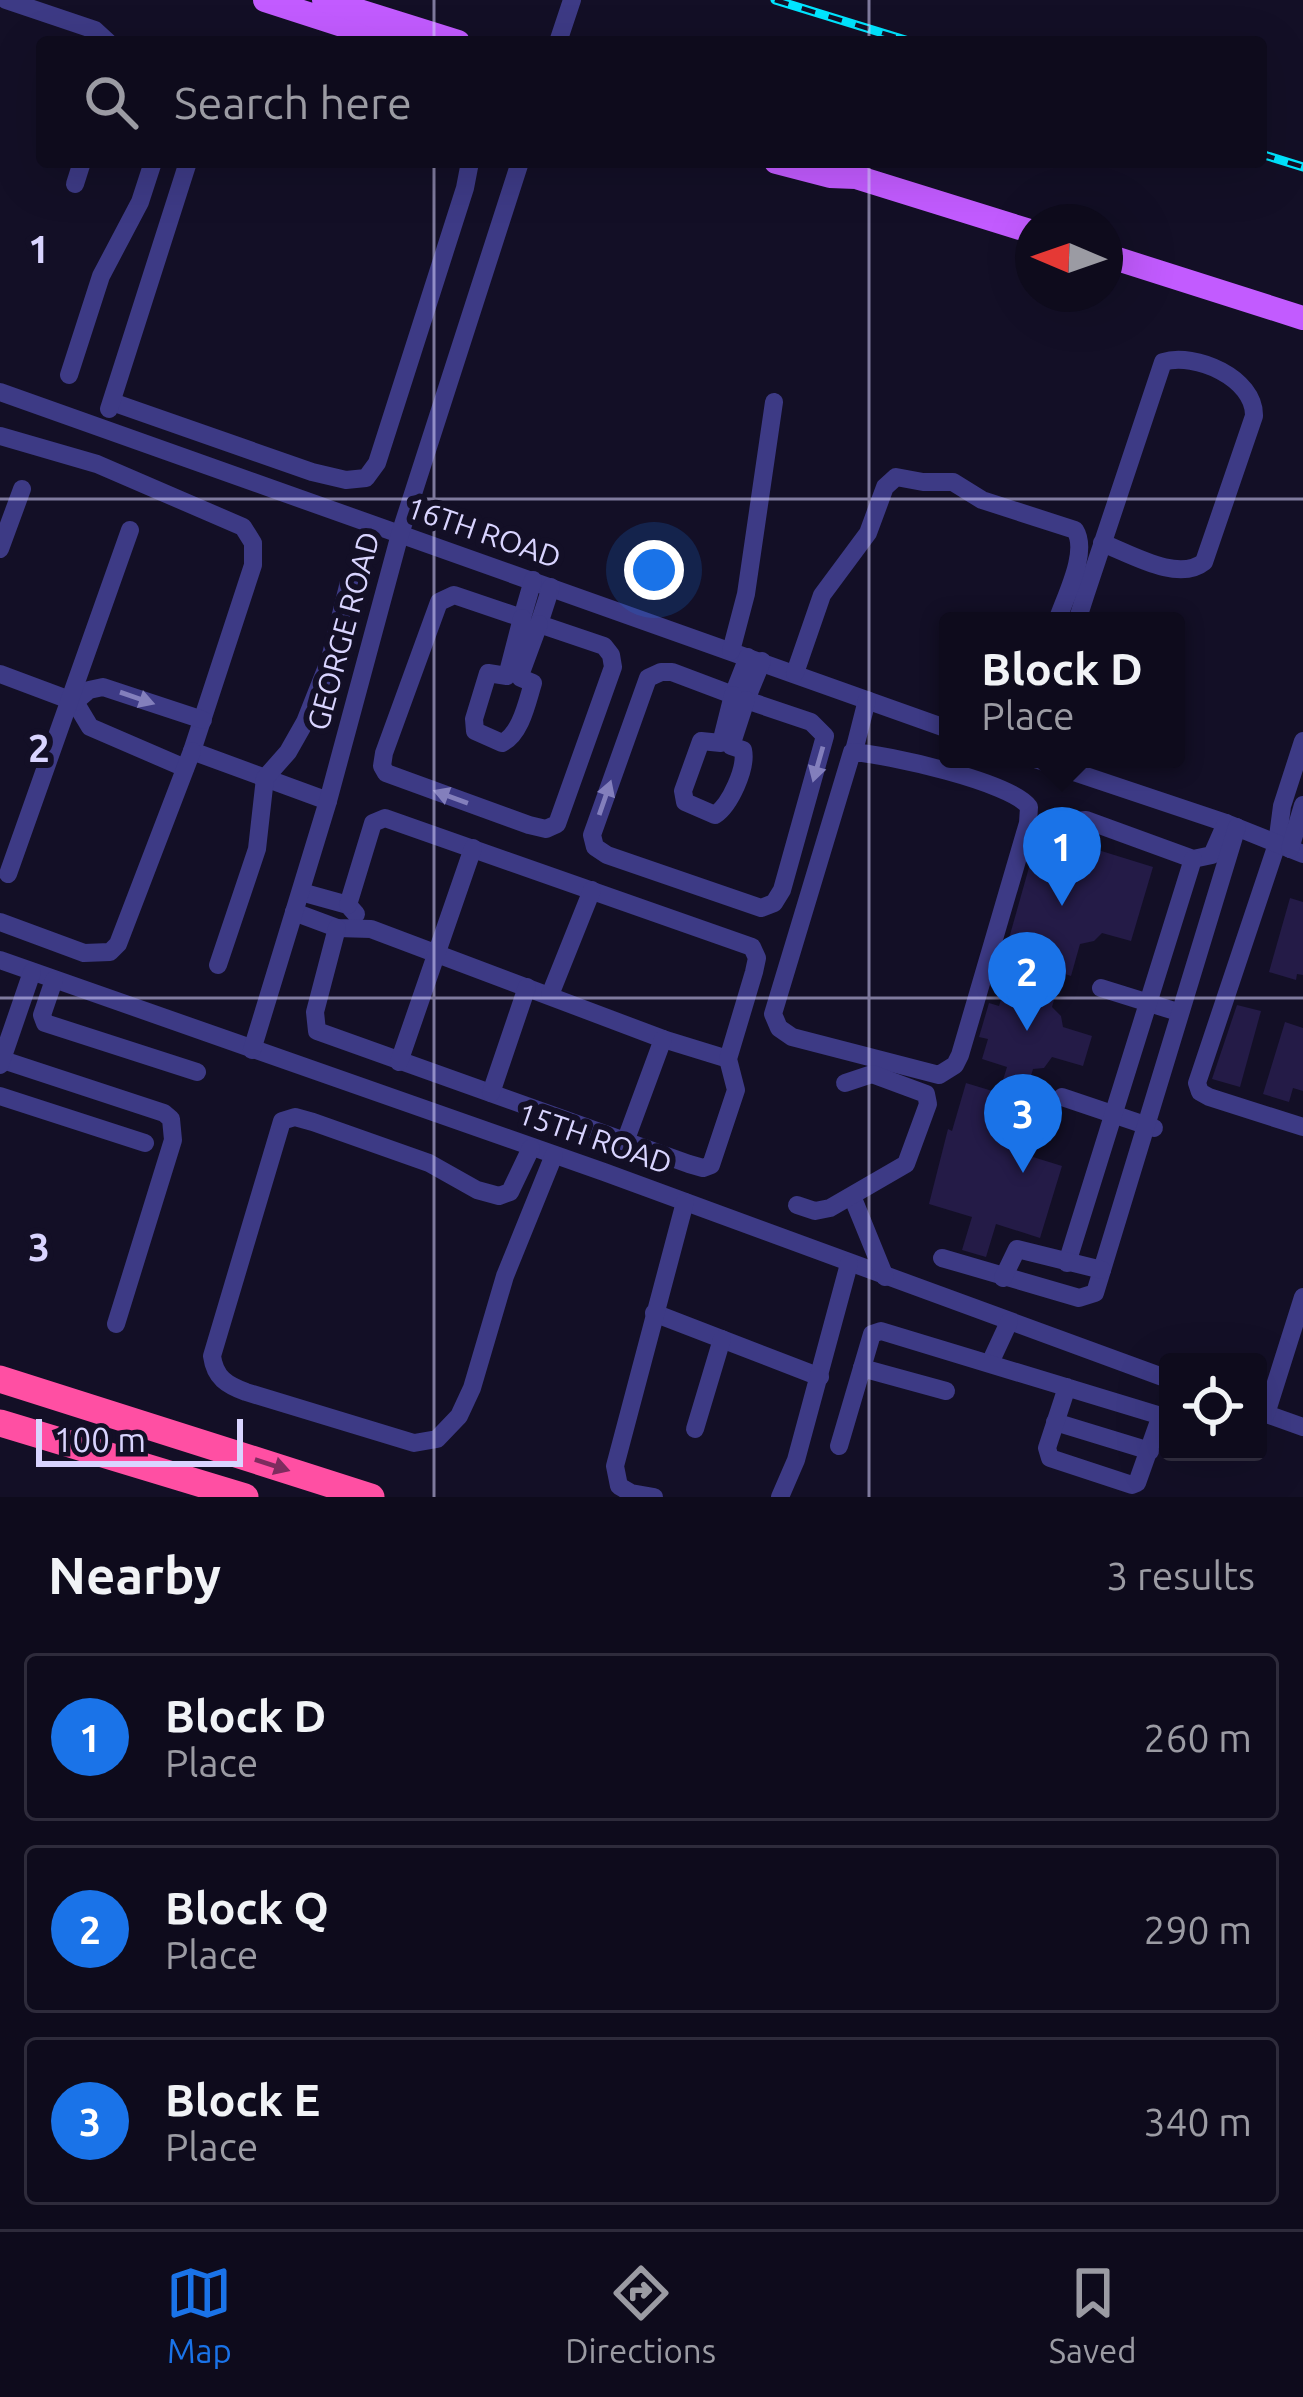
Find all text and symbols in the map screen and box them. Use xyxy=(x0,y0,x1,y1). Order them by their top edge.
search box xyxy=(36,36,1267,168)
icon: search xyxy=(78,69,144,135)
text: Search here xyxy=(174,77,412,128)
north arrow xyxy=(1015,204,1123,312)
text: 1 xyxy=(28,227,50,270)
street label: 16TH ROAD xyxy=(403,490,565,574)
street label: GEORGE ROAD xyxy=(300,528,386,734)
your location xyxy=(624,540,684,600)
popup xyxy=(939,612,1185,768)
text: Block D xyxy=(981,643,1143,694)
one-way arrow xyxy=(120,690,156,708)
text: Place xyxy=(981,694,1075,737)
text: 2 xyxy=(28,726,50,769)
one-way arrow xyxy=(808,746,827,783)
one-way arrow xyxy=(597,780,615,816)
one-way arrow xyxy=(433,787,469,805)
pin: 1 xyxy=(1023,807,1101,906)
pin: 2 xyxy=(988,932,1066,1031)
pin: 3 xyxy=(984,1074,1062,1173)
street label: 15TH ROAD xyxy=(514,1096,676,1180)
text: 3 xyxy=(28,1225,50,1268)
map controls xyxy=(1159,1353,1267,1461)
button: locate xyxy=(1159,1353,1267,1461)
scale bar xyxy=(36,1413,243,1466)
text: 100 m xyxy=(54,1421,146,1458)
one-way arrow xyxy=(254,1457,291,1476)
text: Nearby xyxy=(48,1546,221,1604)
text: 3 results xyxy=(1106,1554,1255,1597)
text: Block D xyxy=(165,1690,326,1741)
text: 1 xyxy=(79,1716,101,1759)
text: 260 m xyxy=(1143,1716,1252,1759)
text: Place xyxy=(165,1741,258,1784)
text: Block Q xyxy=(165,1882,329,1933)
text: 2 xyxy=(79,1908,101,1951)
text: 290 m xyxy=(1143,1908,1252,1951)
text: Place xyxy=(165,1933,258,1976)
text: Block E xyxy=(165,2074,320,2125)
text: 3 xyxy=(79,2100,101,2143)
text: 340 m xyxy=(1143,2100,1252,2143)
text: Place xyxy=(165,2125,258,2168)
tab: Map xyxy=(166,2260,232,2369)
tab: Directions xyxy=(565,2260,716,2369)
tab: Saved xyxy=(1049,2260,1137,2369)

